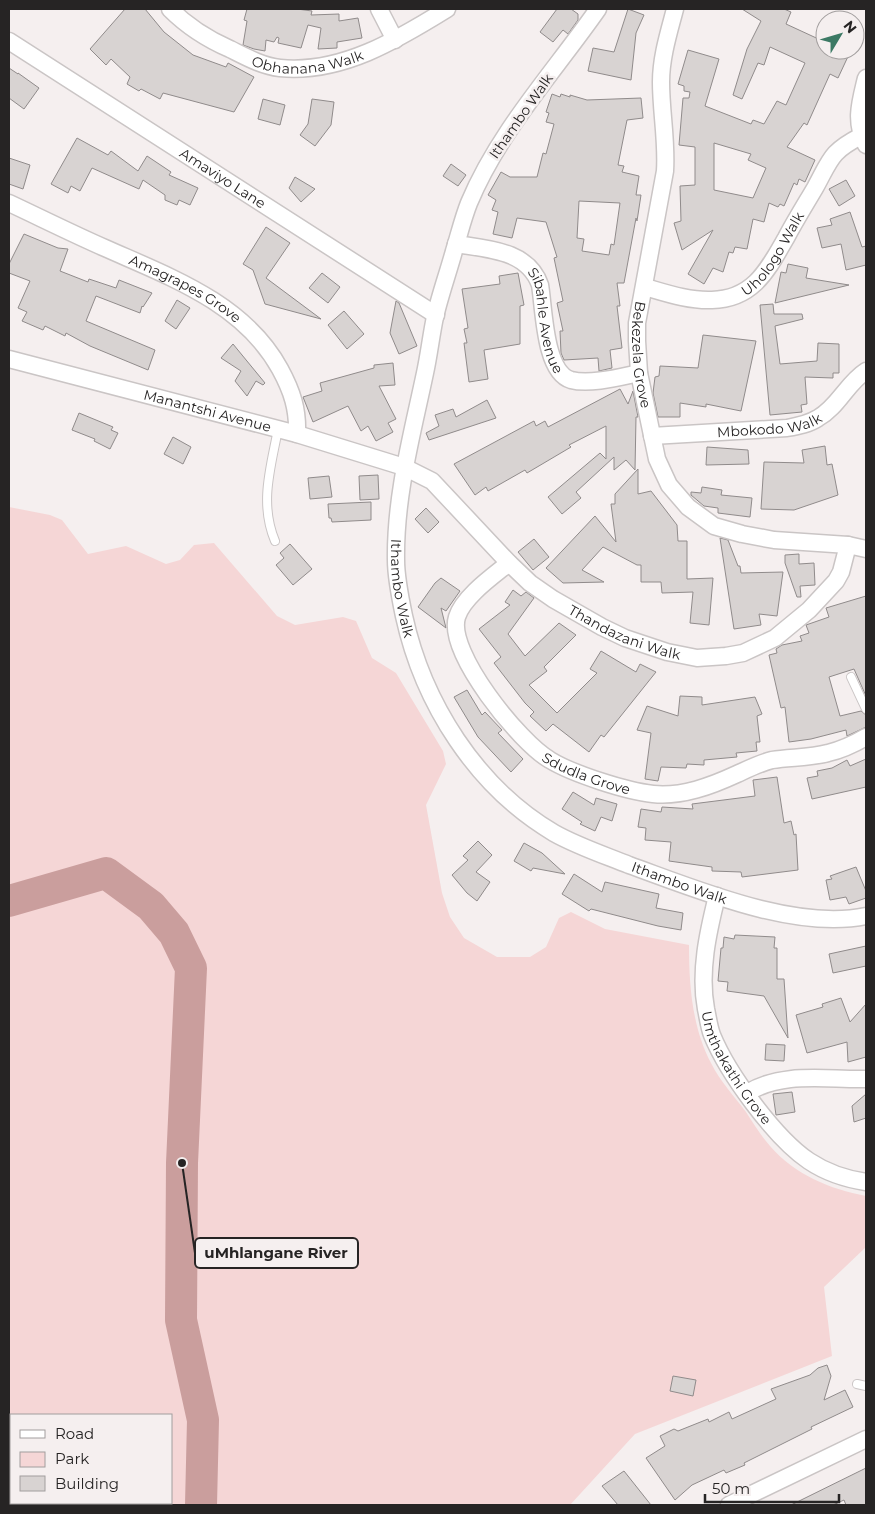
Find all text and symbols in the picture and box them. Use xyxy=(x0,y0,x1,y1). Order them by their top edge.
north arrow xyxy=(815,10,865,60)
text: N xyxy=(840,17,861,37)
street label: Obhanana Walk xyxy=(249,46,366,78)
street label: Ithambo Walk xyxy=(485,70,557,162)
street label: Amaviyo Lane xyxy=(176,144,269,212)
street label: Uhologo Walk xyxy=(738,208,808,300)
street label: Amagrapes Grove xyxy=(126,251,245,327)
street label: Sibahle Avenue xyxy=(524,264,567,377)
street label: Bekezela Grove xyxy=(628,300,655,410)
street label: Manantshi Avenue xyxy=(142,385,273,436)
street label: Mbokodo Walk xyxy=(717,409,826,441)
street label: Ithambo Walk xyxy=(387,539,418,640)
street label: Thandazani Walk xyxy=(565,601,683,664)
street label: Sdudla Grove xyxy=(539,748,632,798)
street label: Ithambo Walk xyxy=(629,858,730,908)
street label: Umthakathi Grove xyxy=(698,1009,775,1128)
callout: uMhlangane River xyxy=(195,1238,358,1268)
text: uMhlangane River xyxy=(204,1243,348,1262)
legend xyxy=(10,1414,172,1504)
text: Road xyxy=(55,1424,94,1443)
text: Park xyxy=(55,1449,89,1468)
scale bar xyxy=(705,1472,839,1504)
text: Building xyxy=(55,1474,119,1493)
text: 50 m xyxy=(712,1479,750,1498)

